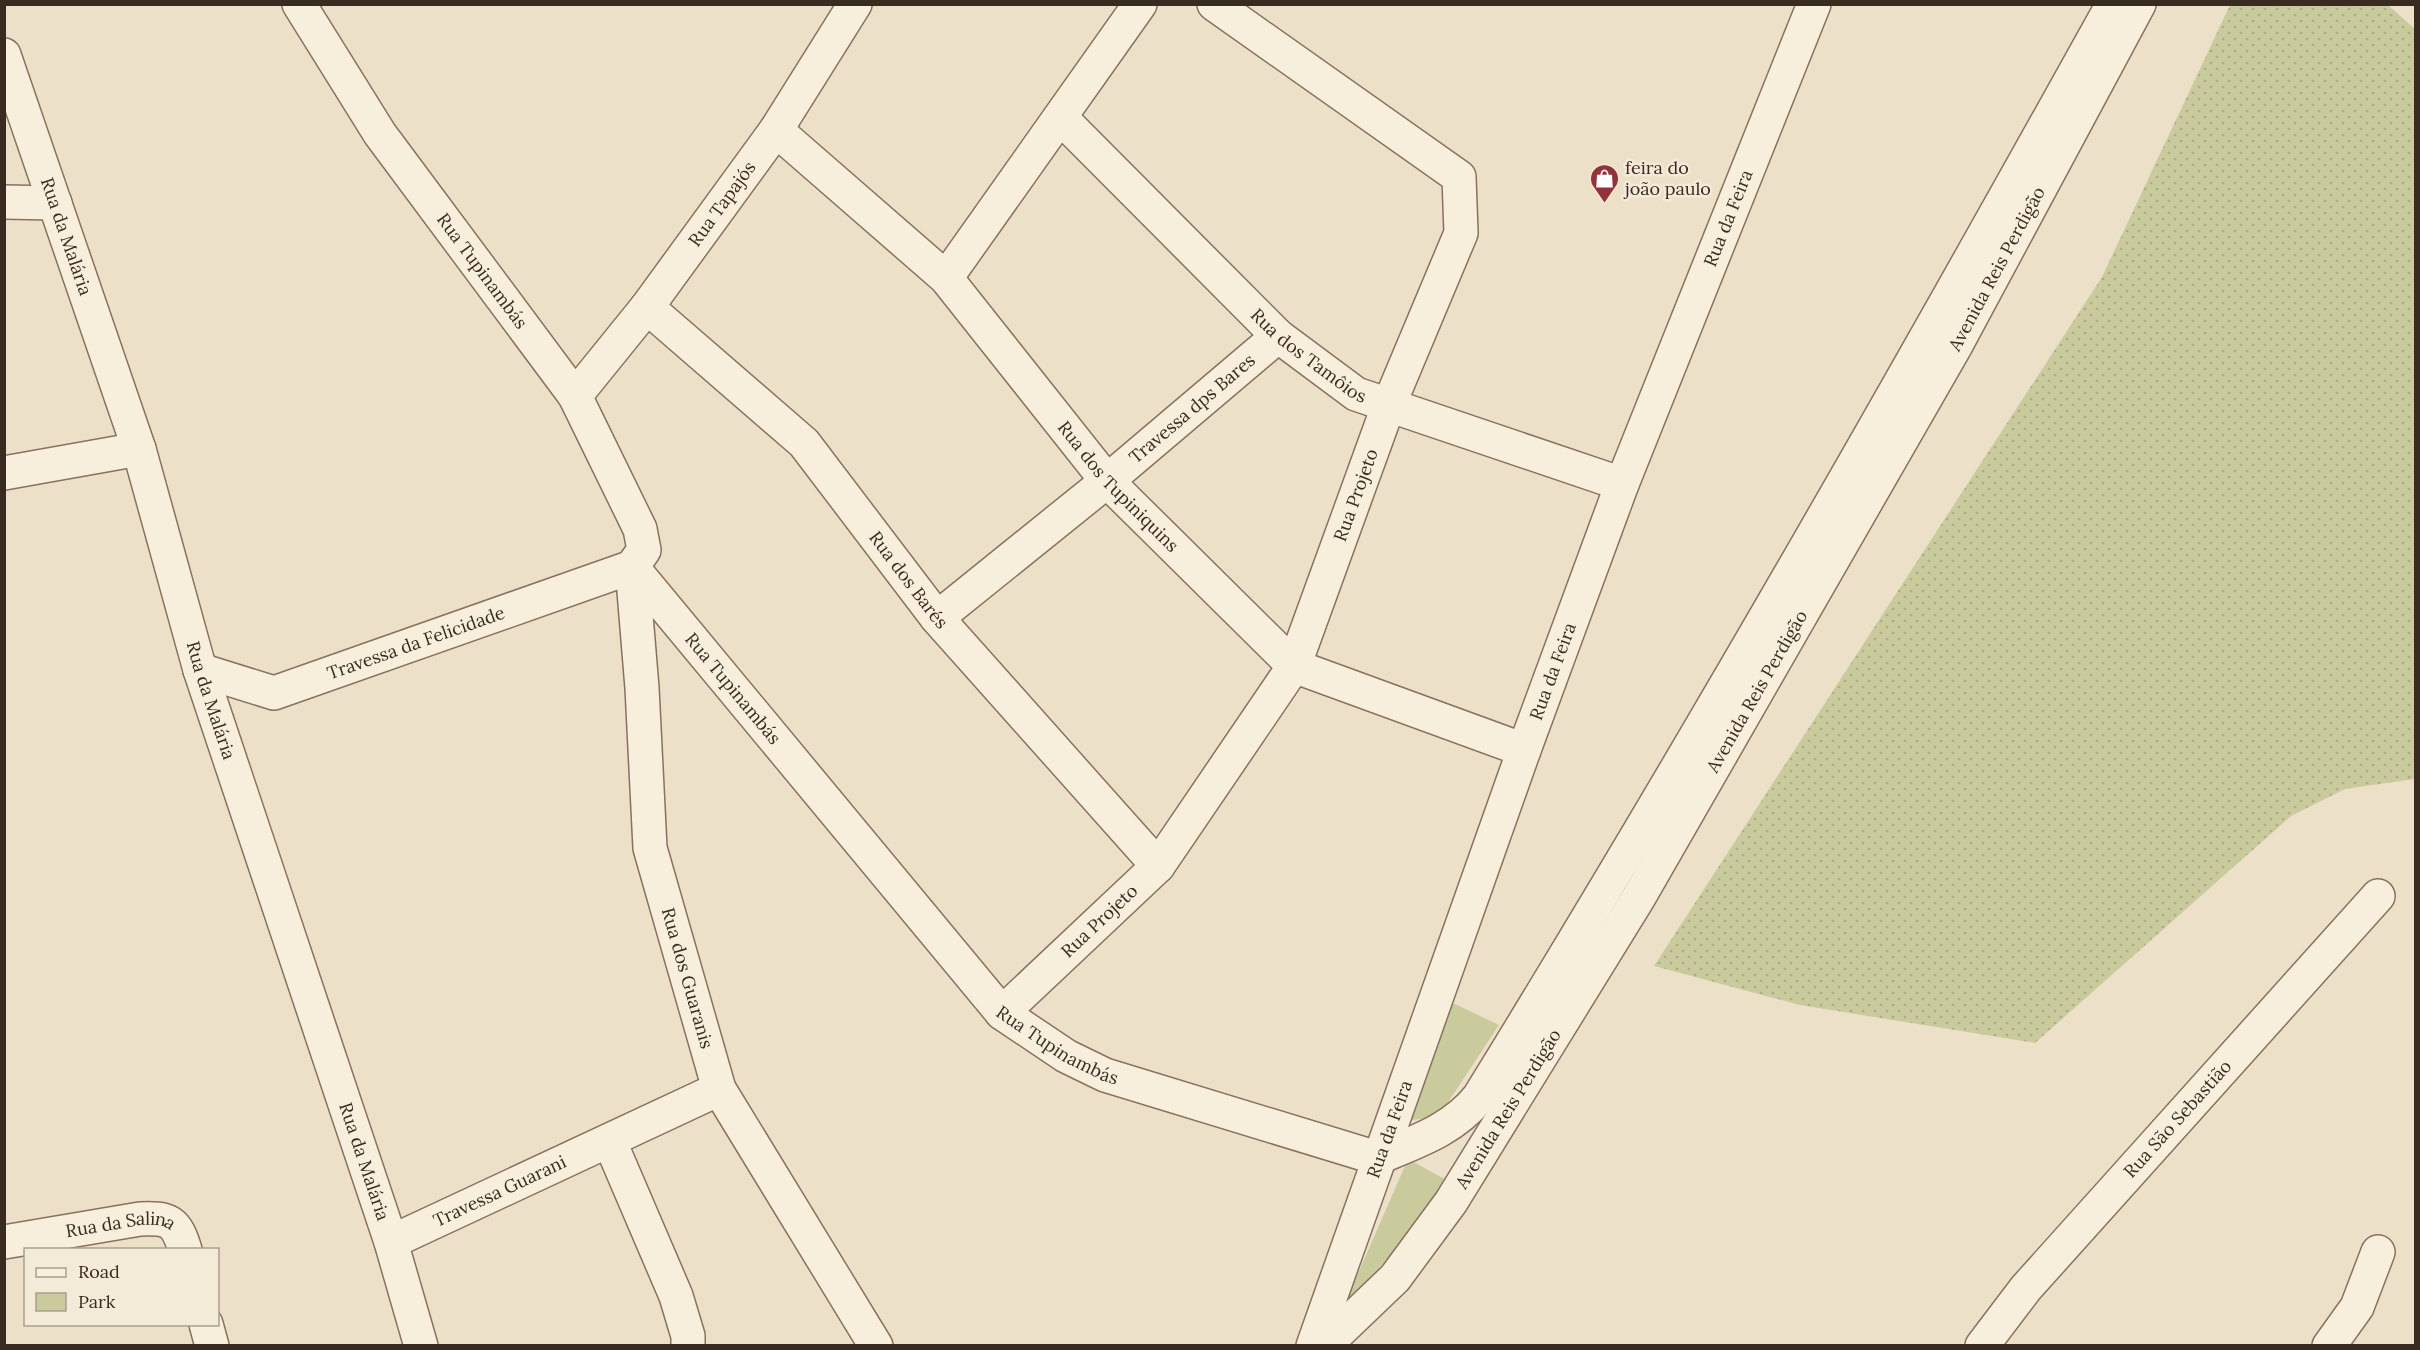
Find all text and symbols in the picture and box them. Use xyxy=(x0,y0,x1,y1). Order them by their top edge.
street label: Rua Tapajós xyxy=(683,156,760,251)
place label: feira do joão paulo xyxy=(1623,156,1711,200)
shop icon: feira do joão paulo xyxy=(1588,162,1620,204)
street label: Rua da Feira xyxy=(1698,166,1758,270)
street label: Rua da Malária xyxy=(36,175,98,298)
street label: Avenida Reis Perdigão xyxy=(1942,182,2050,356)
street label: Rua Tupinambás xyxy=(432,208,533,333)
street label: Rua dos Tamôios xyxy=(1246,303,1369,408)
street label: Travessa dps Bares xyxy=(1124,348,1260,468)
street label: Rua dos Tupiniquins xyxy=(1053,416,1184,557)
street label: Rua Projeto xyxy=(1328,445,1383,544)
street label: Rua dos Barés xyxy=(864,526,953,633)
street label: Travessa da Felicidade xyxy=(324,601,508,684)
street label: Avenida Reis Perdigão xyxy=(1700,606,1812,777)
street label: Rua da Feira xyxy=(1524,619,1581,723)
street label: Rua Tupinambás xyxy=(680,628,786,749)
street label: Rua da Malária xyxy=(182,639,241,762)
street label: Rua Projeto xyxy=(1056,879,1142,962)
street label: Rua dos Guaranis xyxy=(657,905,719,1051)
street label: Rua Tupinambás xyxy=(992,1000,1121,1089)
street label: Avenida Reis Perdigão xyxy=(1449,1025,1566,1194)
street label: Rua São Sebastião xyxy=(2118,1055,2236,1182)
street label: Rua da Feira xyxy=(1361,1077,1417,1181)
street label: Rua da Malária xyxy=(334,1099,395,1223)
street label: Travessa Guarani xyxy=(429,1150,570,1232)
street label: Rua da Salina xyxy=(64,1207,180,1242)
legend xyxy=(24,1248,219,1326)
text: Road xyxy=(78,1260,120,1283)
text: Park xyxy=(78,1290,116,1313)

